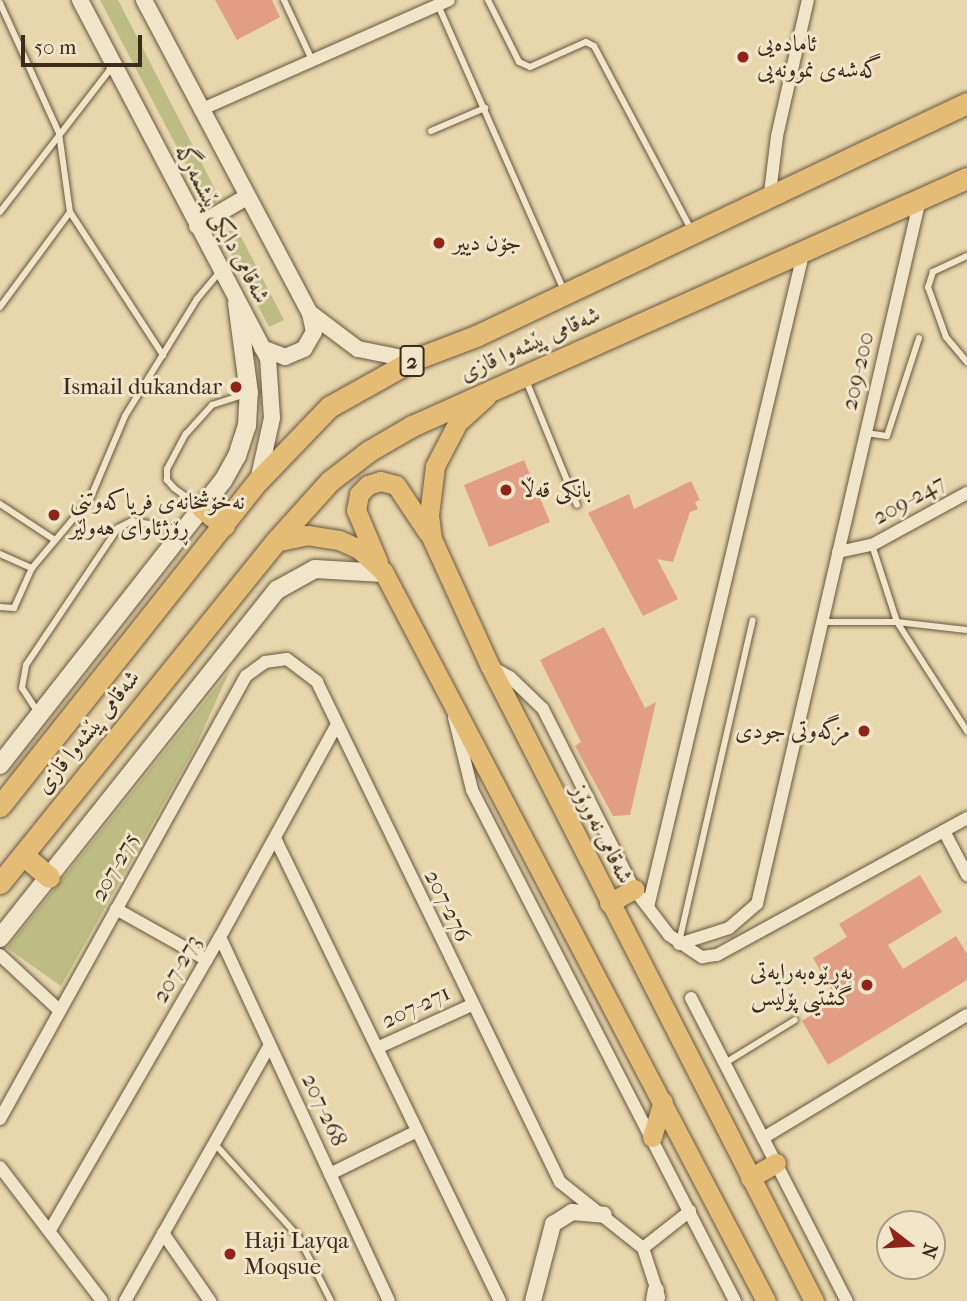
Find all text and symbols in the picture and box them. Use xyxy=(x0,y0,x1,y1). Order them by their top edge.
scale bar xyxy=(24,21,145,65)
place label: ئامادەیی گەشەی نموونەیی xyxy=(757,30,882,84)
text: 50 m xyxy=(34,35,77,59)
marker: ئامادەیی گەشەی نموونەیی xyxy=(735,49,751,65)
street label: شەقامی دایکی پێشمەرگە xyxy=(168,140,276,308)
place label: جۆن دییر xyxy=(453,229,521,257)
marker: جۆن دییر xyxy=(431,235,447,251)
street label: شەقامی پێشەوا قازی xyxy=(455,301,605,387)
street label: 209-200 xyxy=(836,329,880,413)
road number: 2 xyxy=(398,344,426,378)
place label: Ismail dukandar xyxy=(63,373,222,401)
marker: Ismail dukandar xyxy=(228,379,244,395)
street label: 209-247 xyxy=(868,469,950,531)
place label: بانکی قەڵا xyxy=(520,476,591,504)
marker: بانکی قەڵا xyxy=(498,482,514,498)
place label: نەخۆشخانەی فریاکەوتنی ڕۆژئاوای هەولێر xyxy=(70,488,245,542)
marker: نەخۆشخانەی فریاکەوتنی ڕۆژئاوای هەولێر xyxy=(44,505,64,525)
street label: شەقامی پێشەوا قازی xyxy=(30,665,146,799)
place label: مزگەوتی جودی xyxy=(735,717,850,745)
marker: مزگەوتی جودی xyxy=(856,723,872,739)
street label: شەقامی نەورۆز xyxy=(565,779,639,889)
street label: 207-275 xyxy=(85,828,145,906)
street label: 207-276 xyxy=(418,865,476,947)
street label: 207-273 xyxy=(147,930,207,1008)
place label: بەڕێوەبەرایەتی گشتیی پۆلیس xyxy=(750,958,853,1012)
marker: بەڕێوەبەرایەتی گشتیی پۆلیس xyxy=(859,977,875,993)
street label: 207-271 xyxy=(377,979,455,1035)
street label: 207-268 xyxy=(295,1069,353,1151)
north arrow xyxy=(876,1210,946,1280)
place label: Haji Layqa Moqsue xyxy=(244,1227,349,1281)
text: N xyxy=(917,1240,942,1261)
marker: Haji Layqa Moqsue xyxy=(222,1246,238,1262)

